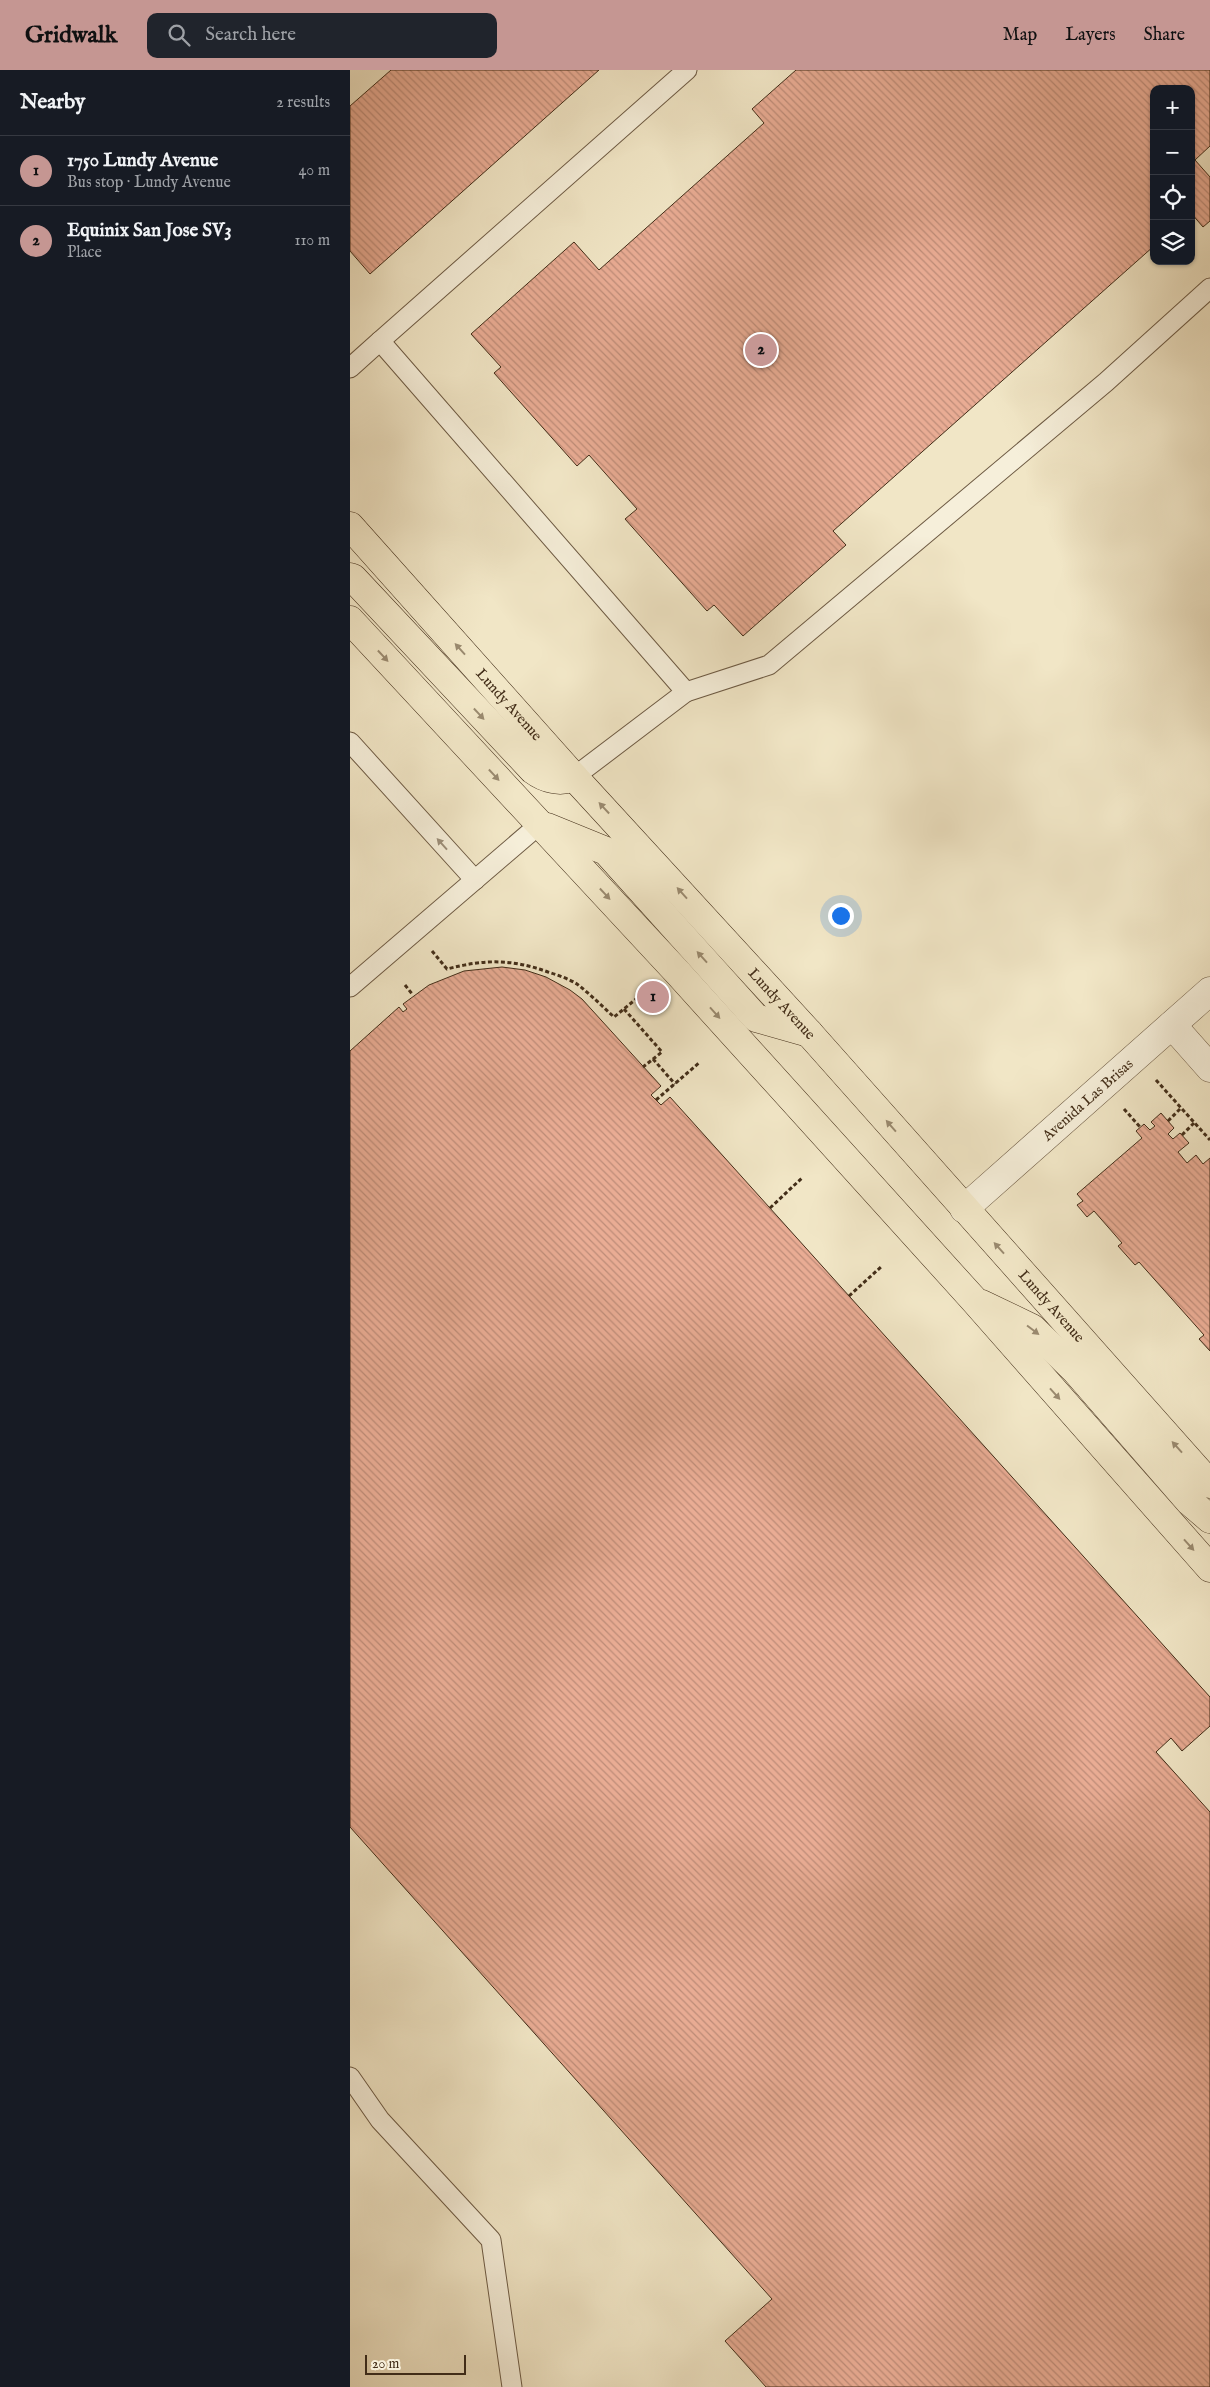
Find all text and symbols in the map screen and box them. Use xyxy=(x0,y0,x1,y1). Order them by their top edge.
search box xyxy=(147,13,497,58)
text: Gridwalk xyxy=(25,20,117,51)
icon: search xyxy=(165,21,193,49)
text: Search here xyxy=(205,23,296,47)
text: Map xyxy=(1003,24,1037,47)
text: Layers xyxy=(1065,24,1116,47)
text: Share xyxy=(1144,24,1185,47)
map controls xyxy=(1150,85,1195,265)
button: + xyxy=(1150,85,1195,130)
text: Nearby xyxy=(20,89,85,116)
text: 2 results xyxy=(276,93,330,113)
button: − xyxy=(1150,130,1195,175)
text: 1750 Lundy Avenue xyxy=(67,149,218,173)
text: 1 xyxy=(33,161,39,181)
text: 40 m xyxy=(298,161,330,181)
text: Bus stop · Lundy Avenue xyxy=(67,173,231,193)
button: locate xyxy=(1150,175,1195,220)
text: Equinix San Jose SV3 xyxy=(67,219,232,243)
button: layers xyxy=(1150,220,1195,265)
text: 2 xyxy=(32,231,40,251)
text: 110 m xyxy=(294,231,330,251)
text: Place xyxy=(67,243,102,263)
pin: 2 xyxy=(745,331,777,369)
one-way arrow xyxy=(454,644,466,656)
one-way arrow xyxy=(377,650,389,662)
street label: Lundy Avenue xyxy=(472,664,547,745)
one-way arrow xyxy=(473,708,485,720)
one-way arrow xyxy=(488,768,500,780)
one-way arrow xyxy=(598,803,610,815)
one-way arrow xyxy=(437,838,448,851)
one-way arrow xyxy=(599,887,611,899)
one-way arrow xyxy=(676,888,688,900)
your location xyxy=(828,903,854,929)
one-way arrow xyxy=(696,951,707,964)
street label: Lundy Avenue xyxy=(744,964,820,1044)
pin: 1 xyxy=(637,978,669,1016)
one-way arrow xyxy=(709,1007,721,1019)
street label: Avenida Las Brisas xyxy=(1037,1054,1137,1146)
one-way arrow xyxy=(885,1121,897,1133)
one-way arrow xyxy=(993,1243,1005,1255)
street label: Lundy Avenue xyxy=(1014,1266,1089,1346)
one-way arrow xyxy=(1026,1325,1040,1335)
one-way arrow xyxy=(1049,1388,1061,1400)
one-way arrow xyxy=(1172,1441,1183,1454)
one-way arrow xyxy=(1183,1538,1195,1550)
scale bar xyxy=(365,2352,466,2375)
text: 20 m xyxy=(372,2355,399,2373)

